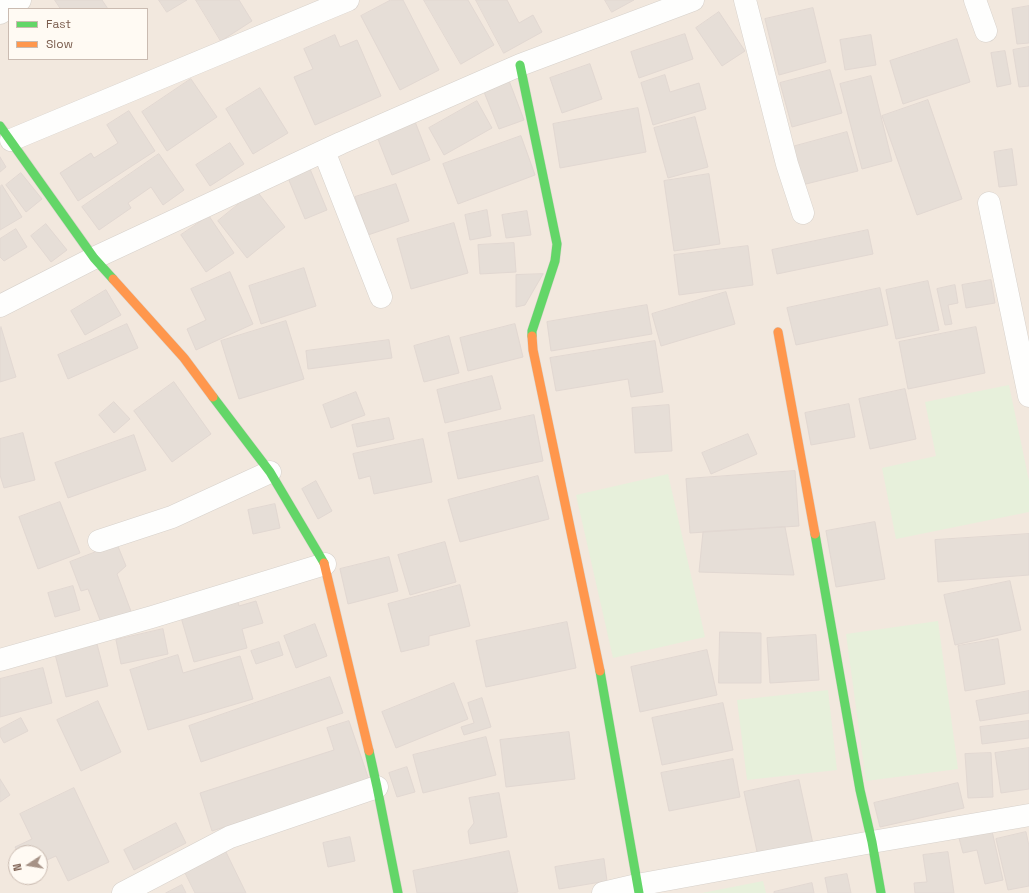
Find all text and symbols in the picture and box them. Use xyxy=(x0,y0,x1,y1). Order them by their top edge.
legend xyxy=(8,8,148,60)
text: Fast xyxy=(46,16,71,32)
text: Slow xyxy=(46,36,73,52)
north arrow xyxy=(8,845,48,885)
text: N xyxy=(10,862,25,872)

